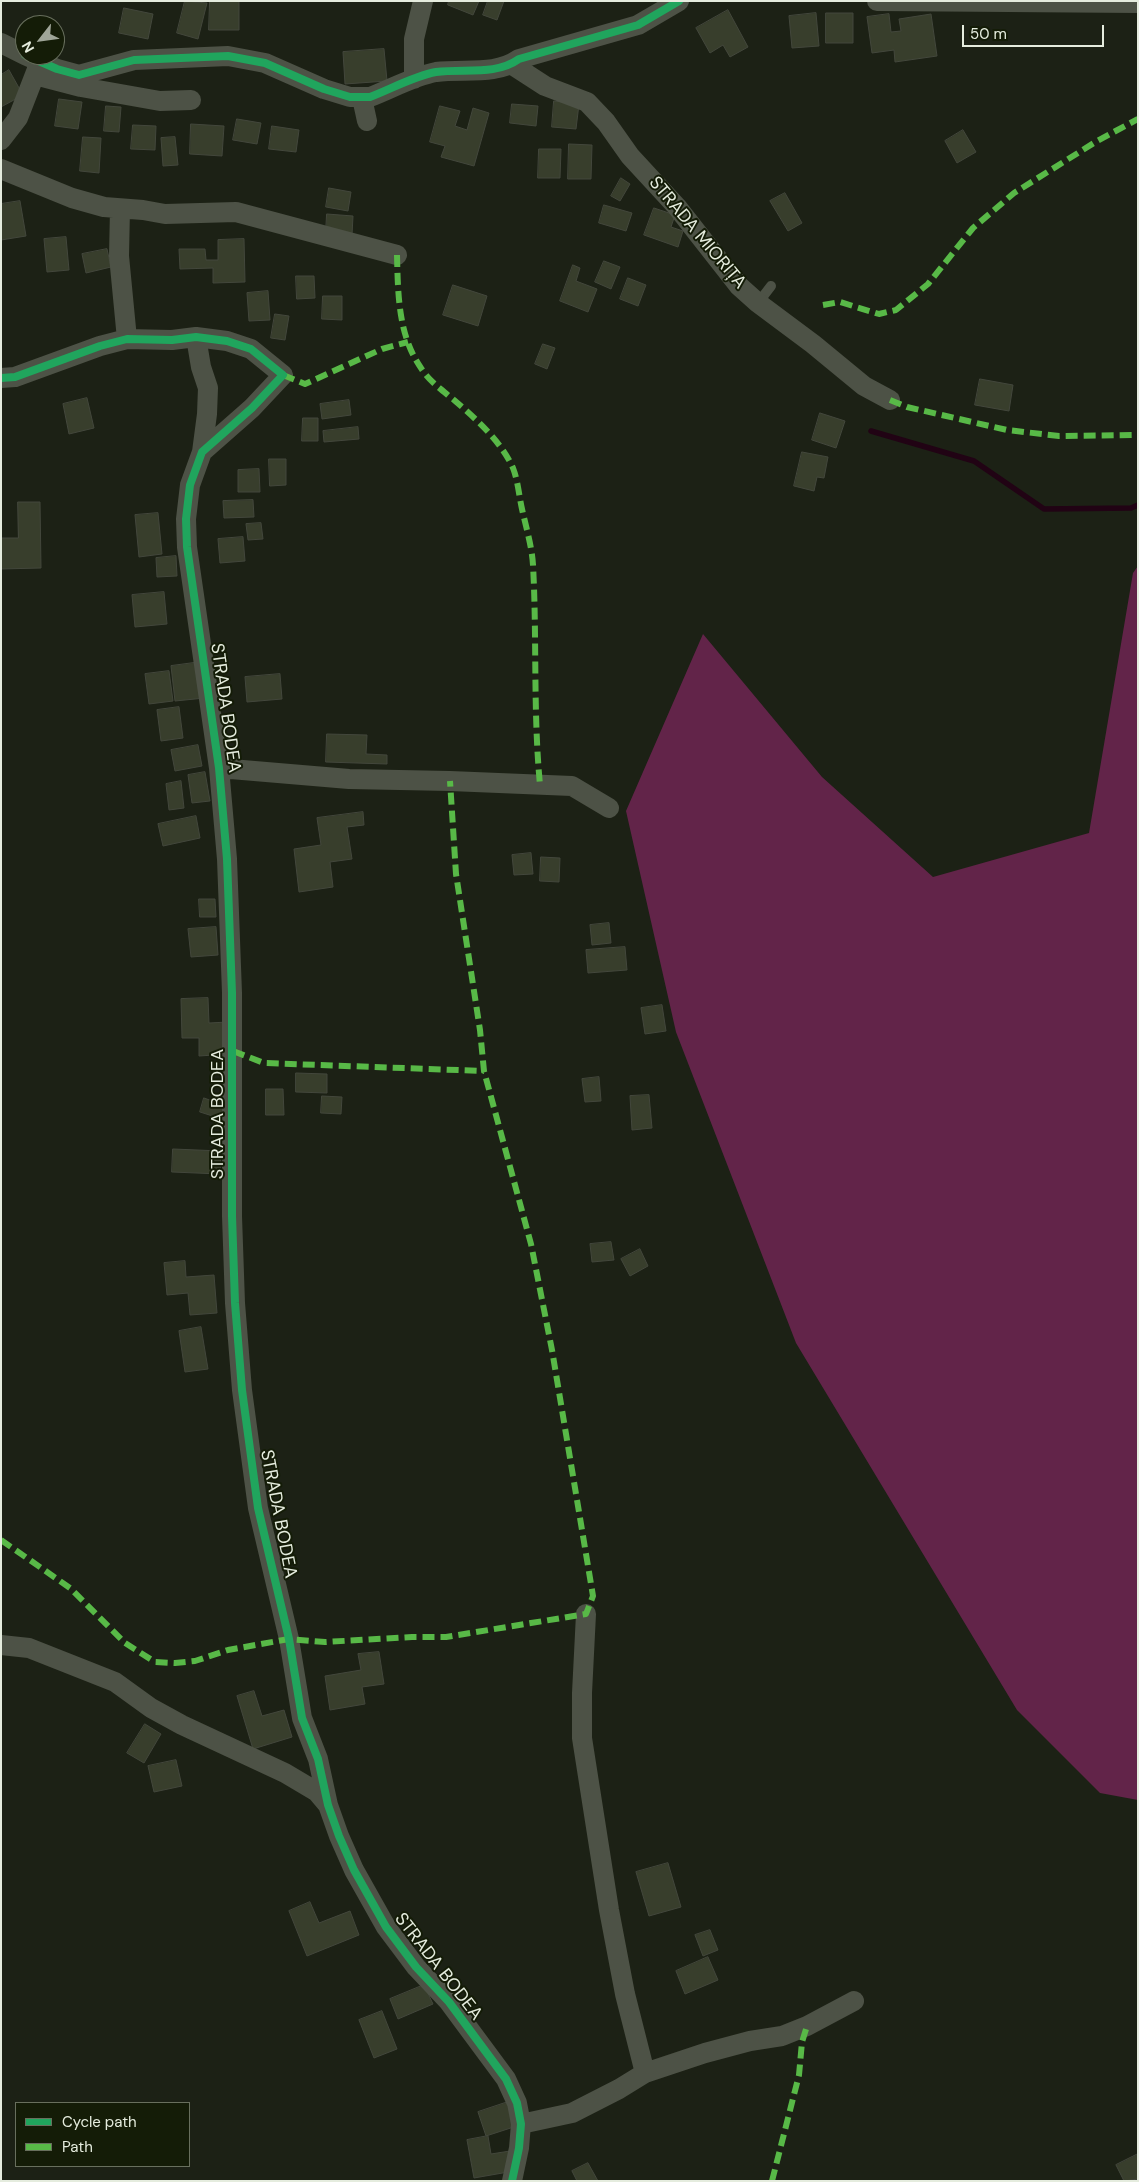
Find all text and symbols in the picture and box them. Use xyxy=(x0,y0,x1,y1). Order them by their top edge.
north arrow xyxy=(15,15,65,65)
scale bar xyxy=(964,15,1106,47)
text: 50 m xyxy=(970,24,1007,44)
text: N xyxy=(18,38,38,56)
street label: STRADA MIORIȚA xyxy=(644,172,750,294)
street label: STRADA BODEA xyxy=(205,642,245,774)
street label: STRADA BODEA xyxy=(207,1049,229,1179)
street label: STRADA BODEA xyxy=(255,1448,301,1580)
street label: STRADA BODEA xyxy=(389,1909,487,2025)
legend xyxy=(15,2102,190,2167)
text: Cycle path xyxy=(62,2112,137,2132)
text: Path xyxy=(62,2137,93,2157)

